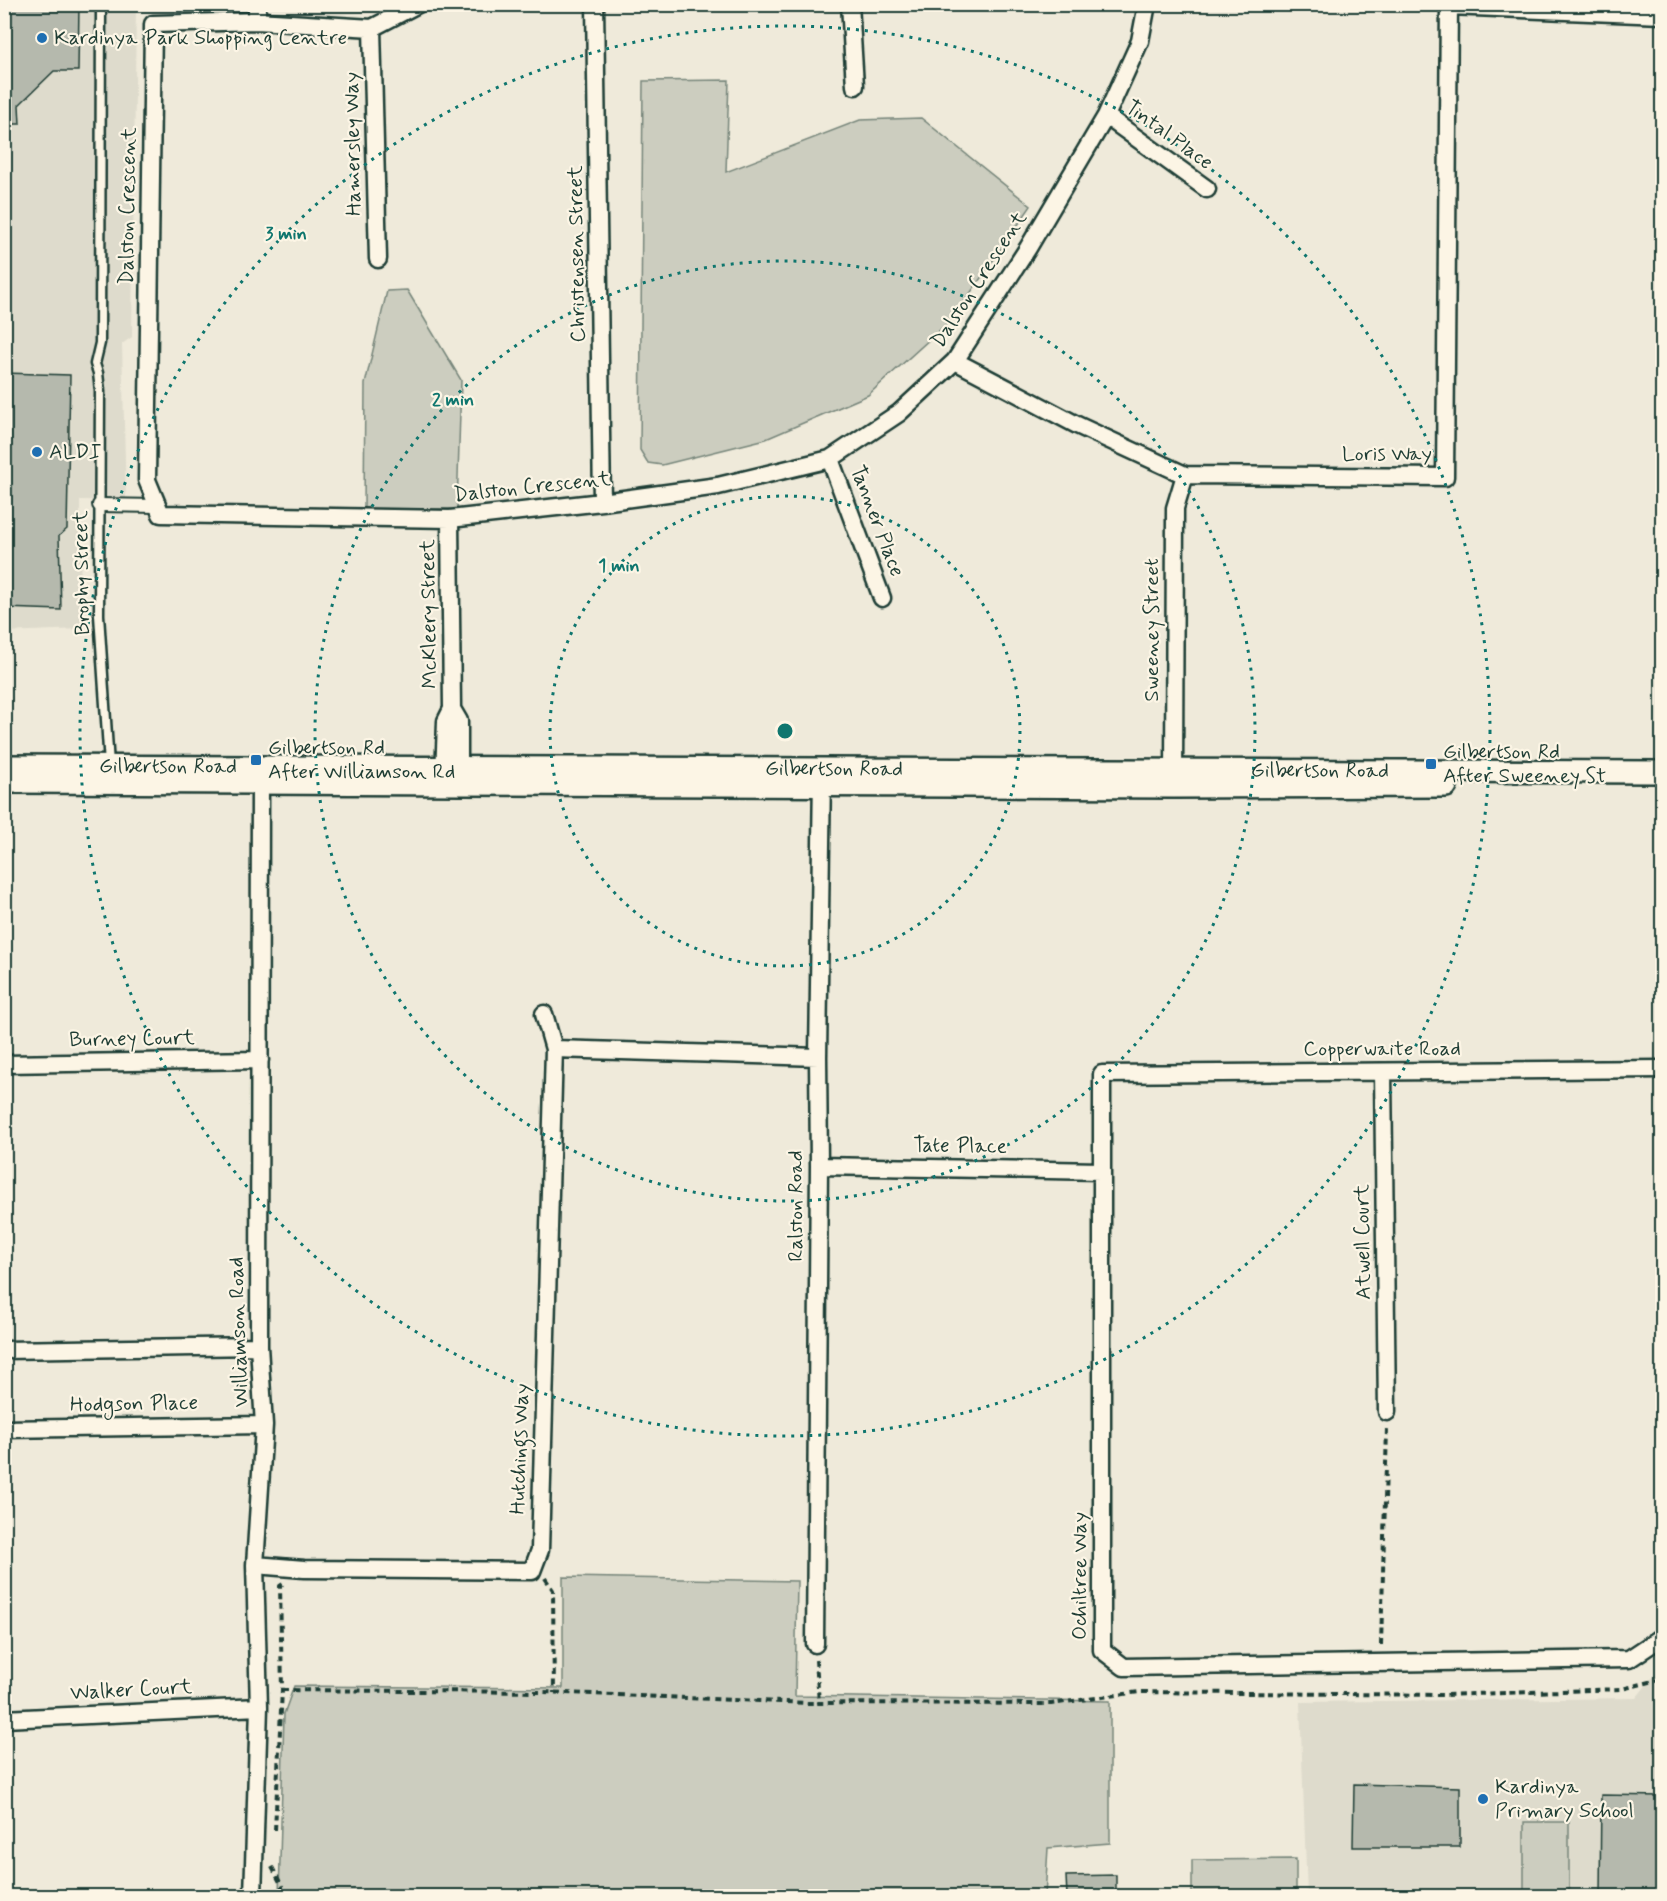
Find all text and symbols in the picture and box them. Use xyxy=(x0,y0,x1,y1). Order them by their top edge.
place label: Kardinya Park Shopping Centre xyxy=(54,24,347,52)
marker: Kardinya Park Shopping Centre xyxy=(35,31,49,45)
street label: Hamersley Way xyxy=(338,72,368,216)
street label: Tintal Place xyxy=(1119,94,1219,176)
street label: Dalston Crescent xyxy=(113,126,143,285)
street label: Christensen Street xyxy=(561,165,593,343)
street label: Dalston Crescent xyxy=(924,206,1034,354)
text: 3 min xyxy=(265,222,307,246)
text: 2 min xyxy=(432,388,474,412)
place label: ALDI xyxy=(49,438,101,466)
street label: Loris Way xyxy=(1342,440,1432,468)
marker: ALDI xyxy=(30,445,44,459)
street label: Tanner Place xyxy=(843,461,911,581)
street label: Dalston Crescent xyxy=(452,465,612,509)
street label: Brophy Street xyxy=(67,510,97,636)
street label: McKleery Street xyxy=(414,538,444,689)
text: 1 min xyxy=(598,554,640,578)
street label: Sweeney Street xyxy=(1138,558,1166,702)
centre of rings xyxy=(775,721,795,741)
place label: Gilbertson Rd After Williamson Rd xyxy=(268,734,455,786)
place label: Gilbertson Rd After Sweeney St xyxy=(1443,738,1606,790)
street label: Gilbertson Road xyxy=(99,752,237,781)
marker: Gilbertson Rd After Williamson Rd xyxy=(249,753,263,767)
street label: Gilbertson Road xyxy=(765,755,903,783)
street label: Gilbertson Road xyxy=(1251,757,1389,785)
marker: Gilbertson Rd After Sweeney St xyxy=(1424,757,1438,771)
street label: Burney Court xyxy=(69,1024,196,1054)
street label: Copperwaite Road xyxy=(1303,1035,1461,1063)
street label: Tate Place xyxy=(913,1131,1007,1161)
street label: Ralston Road xyxy=(782,1150,810,1262)
street label: Atwell Court xyxy=(1348,1183,1378,1300)
street label: Williamson Road xyxy=(222,1256,256,1408)
street label: Hutchings Way xyxy=(504,1383,538,1515)
street label: Hodgson Place xyxy=(70,1389,198,1420)
street label: Ochiltree Way xyxy=(1066,1512,1094,1640)
street label: Walker Court xyxy=(69,1673,193,1707)
place label: Kardinya Primary School xyxy=(1495,1773,1634,1825)
marker: Kardinya Primary School xyxy=(1476,1792,1490,1806)

